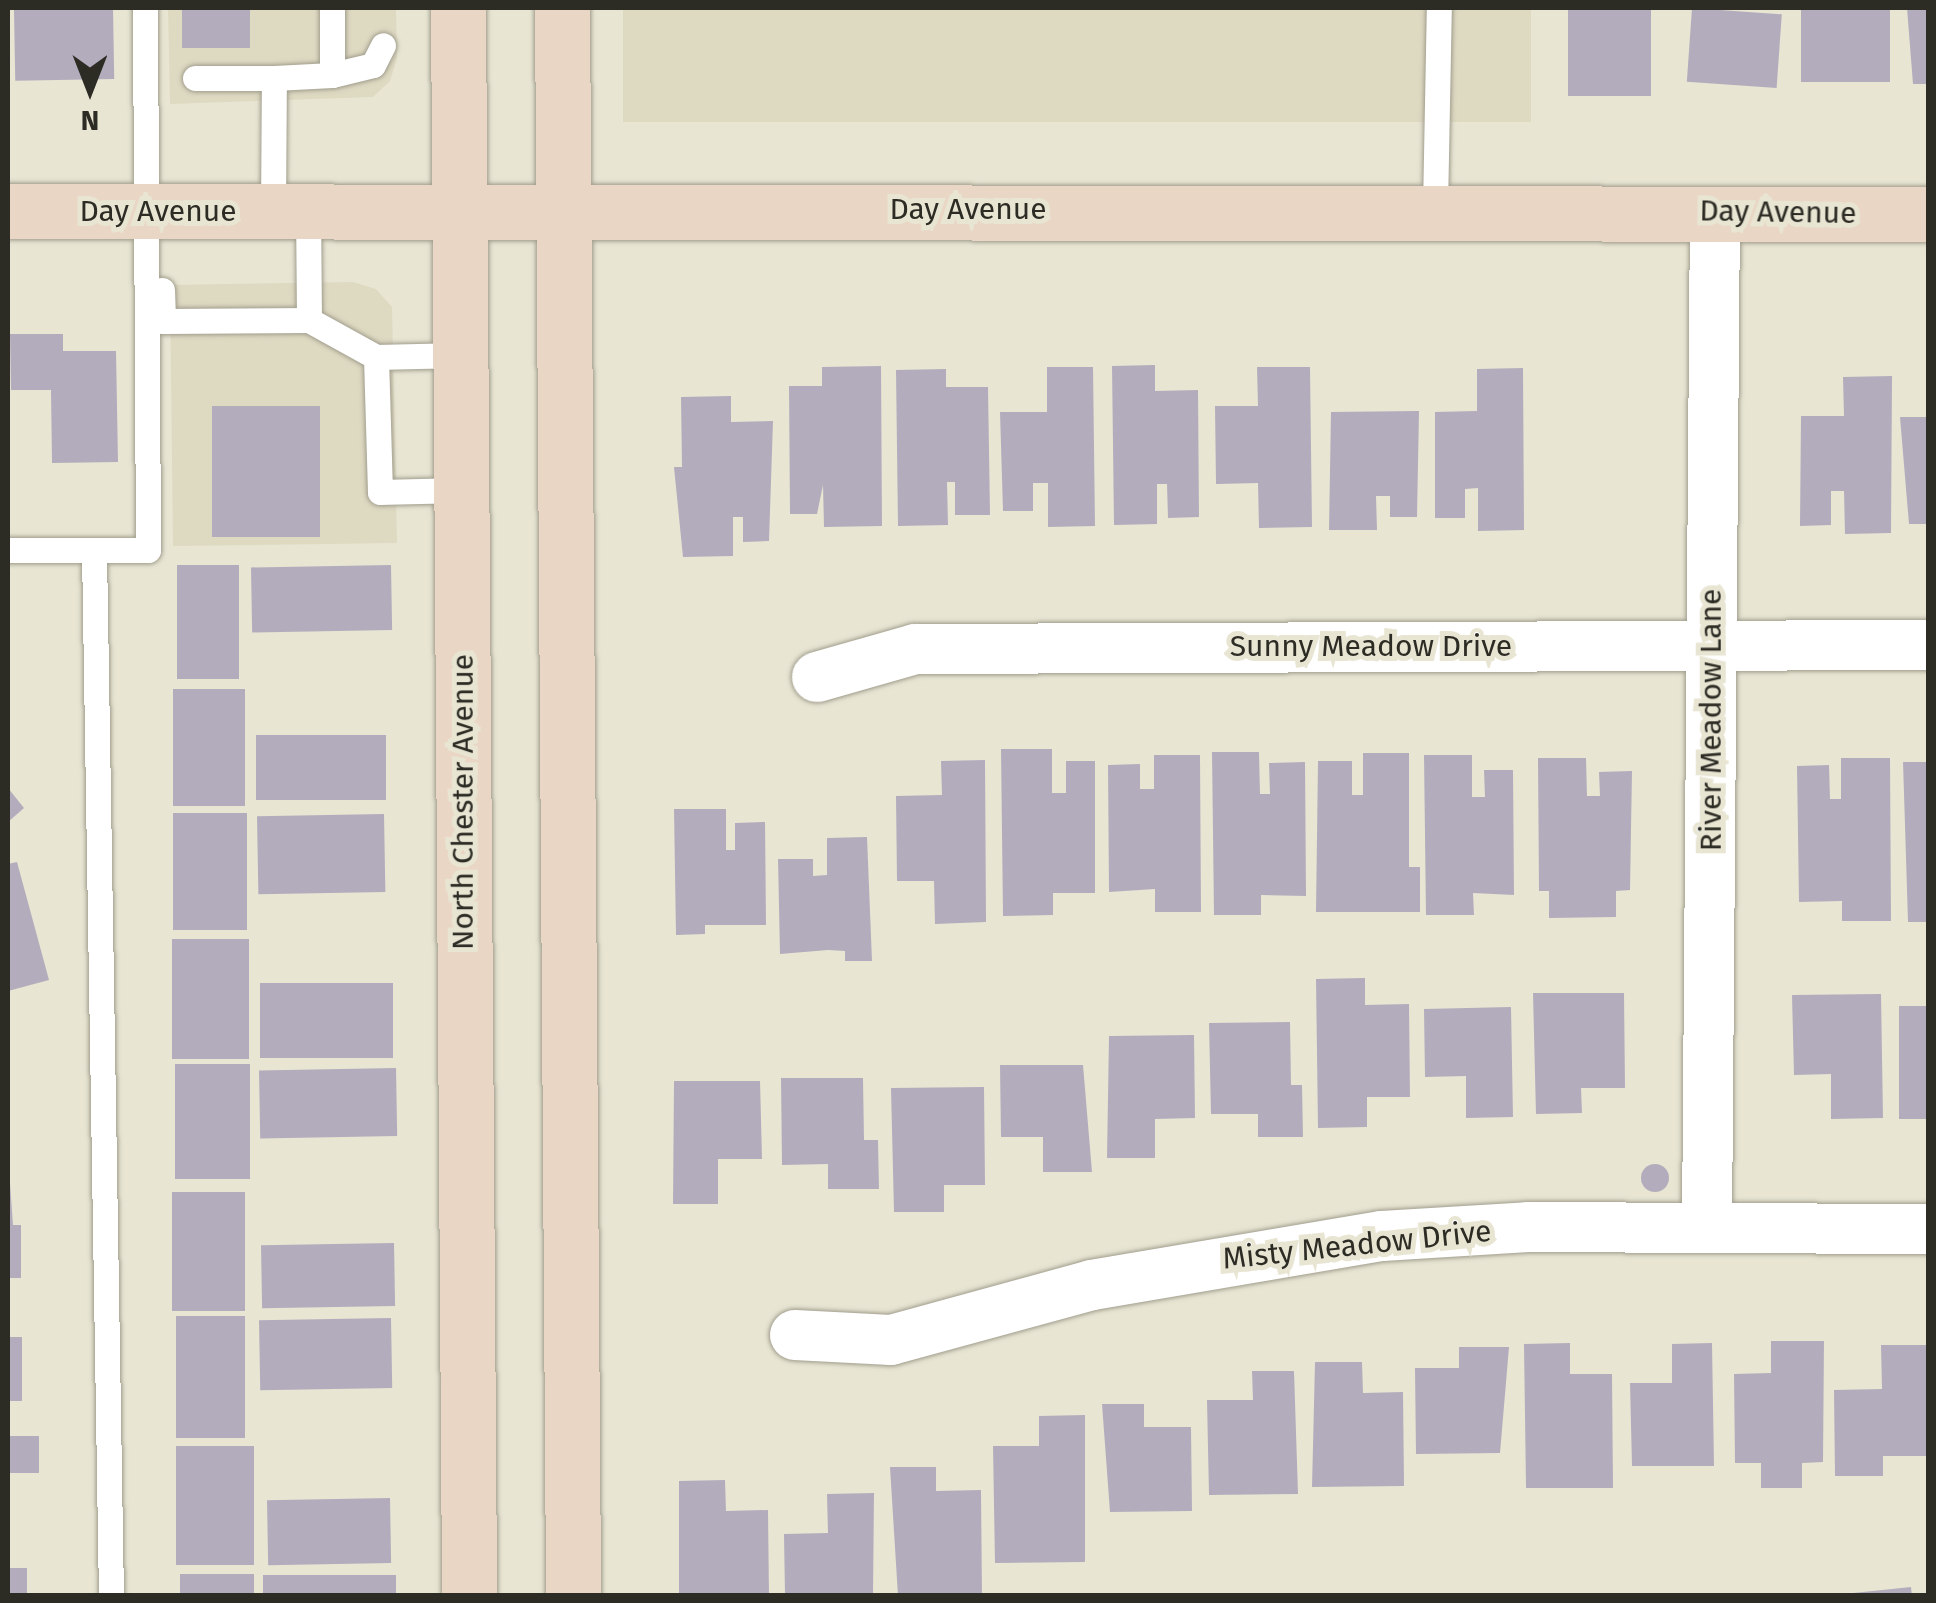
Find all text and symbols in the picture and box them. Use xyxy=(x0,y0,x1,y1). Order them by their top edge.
north arrow xyxy=(40,40,140,140)
text: N xyxy=(81,104,99,137)
street label: Day Avenue xyxy=(889,191,1047,227)
street label: Day Avenue xyxy=(79,193,237,229)
street label: Day Avenue xyxy=(1699,193,1857,231)
street label: River Meadow Lane xyxy=(1693,589,1729,851)
street label: Sunny Meadow Drive xyxy=(1230,628,1512,664)
street label: North Chester Avenue xyxy=(445,654,481,950)
street label: Misty Meadow Drive xyxy=(1221,1213,1493,1277)

